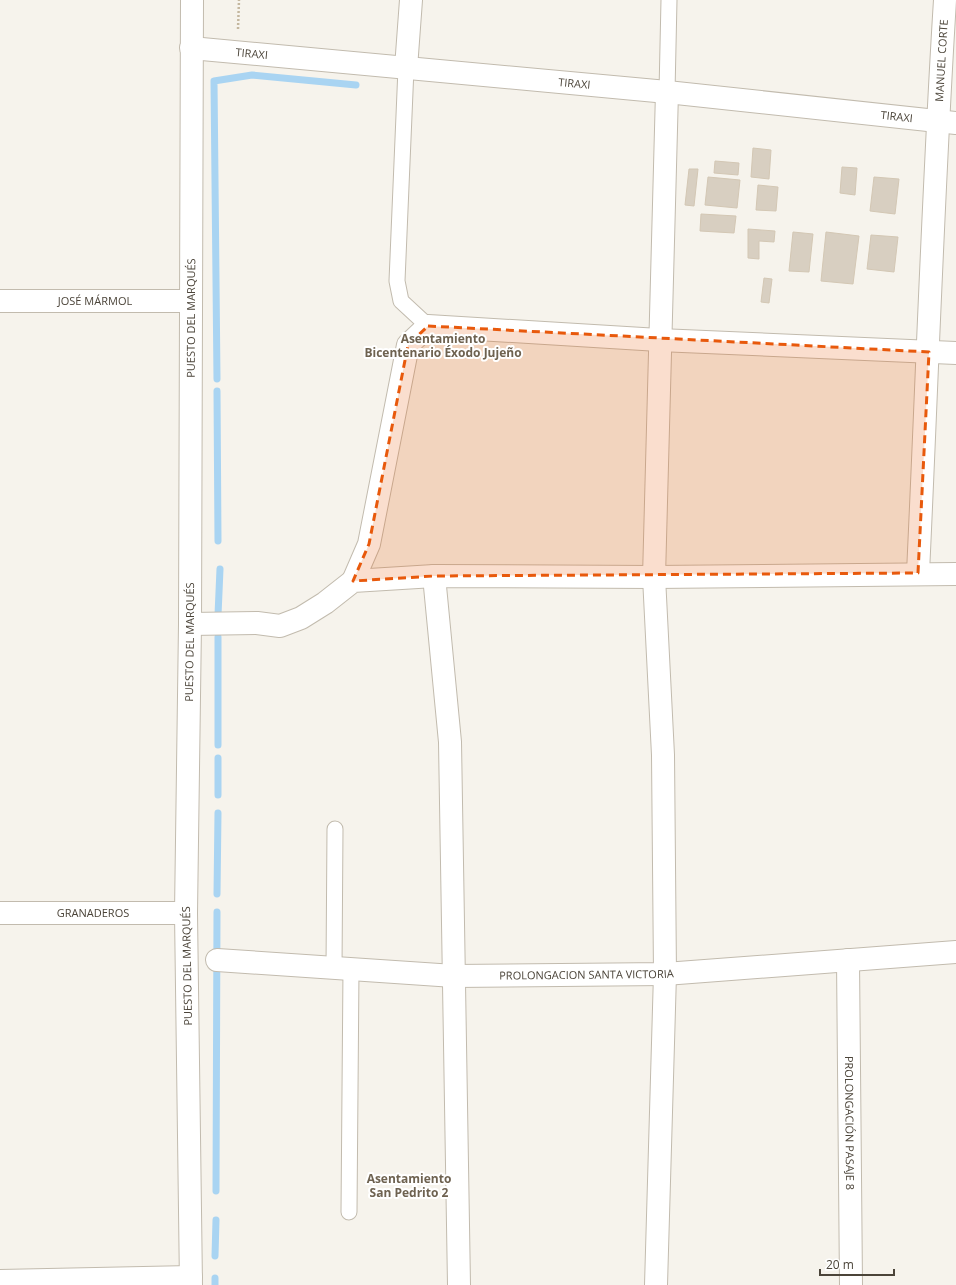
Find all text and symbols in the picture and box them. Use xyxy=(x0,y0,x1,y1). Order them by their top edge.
street label: MANUEL CORTE xyxy=(931,19,951,102)
street label: TIRAXI xyxy=(235,44,269,62)
street label: TIRAXI xyxy=(558,74,591,92)
street label: TIRAXI xyxy=(880,107,914,125)
street label: PUESTO DEL MARQUÉS xyxy=(183,258,198,378)
street label: JOSÉ MÁRMOL xyxy=(57,293,132,308)
district label: Asentamiento Bicentenario Éxodo Jujeño xyxy=(364,330,522,361)
street label: PUESTO DEL MARQUÉS xyxy=(181,582,197,702)
street label: GRANADEROS xyxy=(57,905,129,920)
street label: PUESTO DEL MARQUÉS xyxy=(178,906,195,1026)
street label: PROLONGACION SANTA VICTORIA xyxy=(499,965,674,983)
street label: PROLONGACIÓN PASAJE 8 xyxy=(842,1056,858,1190)
district label: Asentamiento San Pedrito 2 xyxy=(367,1170,451,1201)
scale bar xyxy=(820,1251,894,1277)
text: 20 m xyxy=(826,1256,854,1273)

